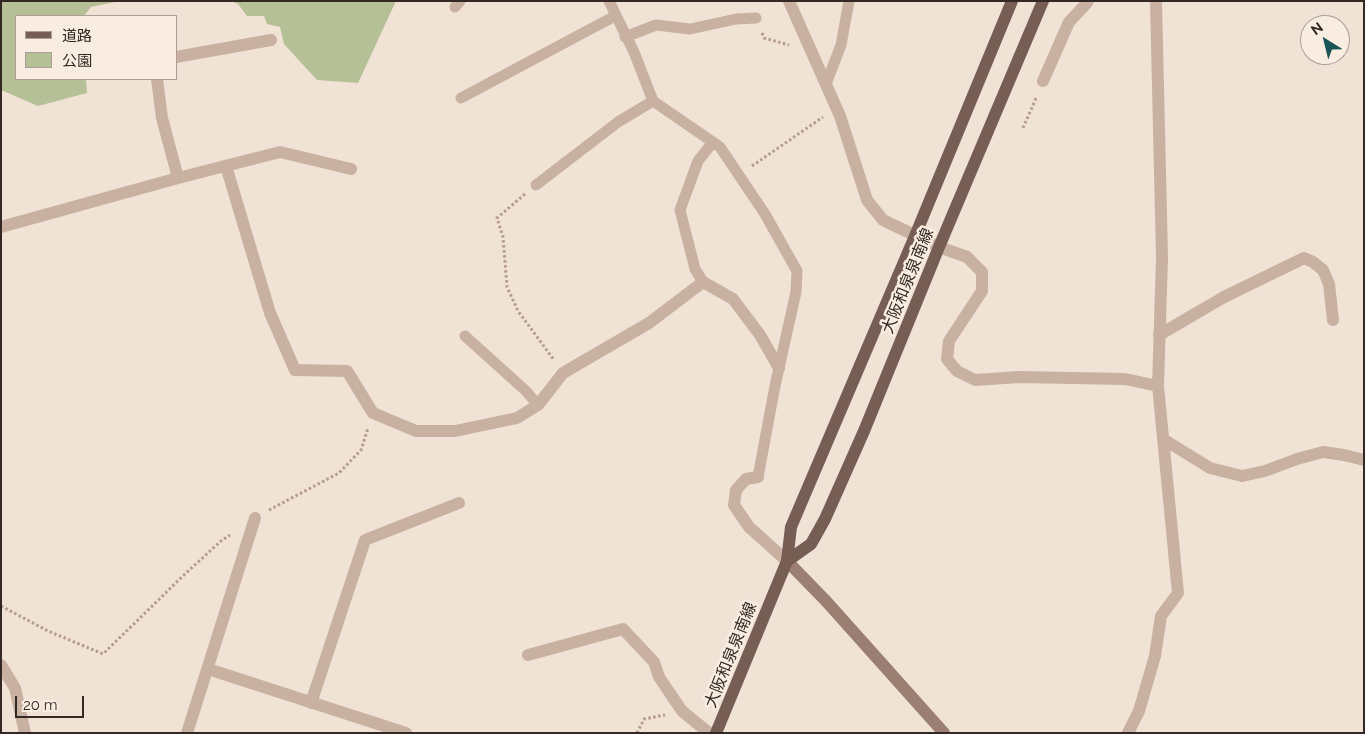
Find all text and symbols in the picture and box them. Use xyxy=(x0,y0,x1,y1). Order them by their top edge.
legend xyxy=(15,15,178,80)
north arrow xyxy=(1300,15,1350,65)
text: N xyxy=(1308,19,1326,38)
text: 道路 xyxy=(62,27,92,45)
text: 公園 xyxy=(62,52,92,70)
street label: 大阪和泉泉南線 xyxy=(878,225,938,337)
street label: 大阪和泉泉南線 xyxy=(701,599,761,711)
scale bar xyxy=(18,686,86,718)
text: 20 m xyxy=(23,696,58,714)

